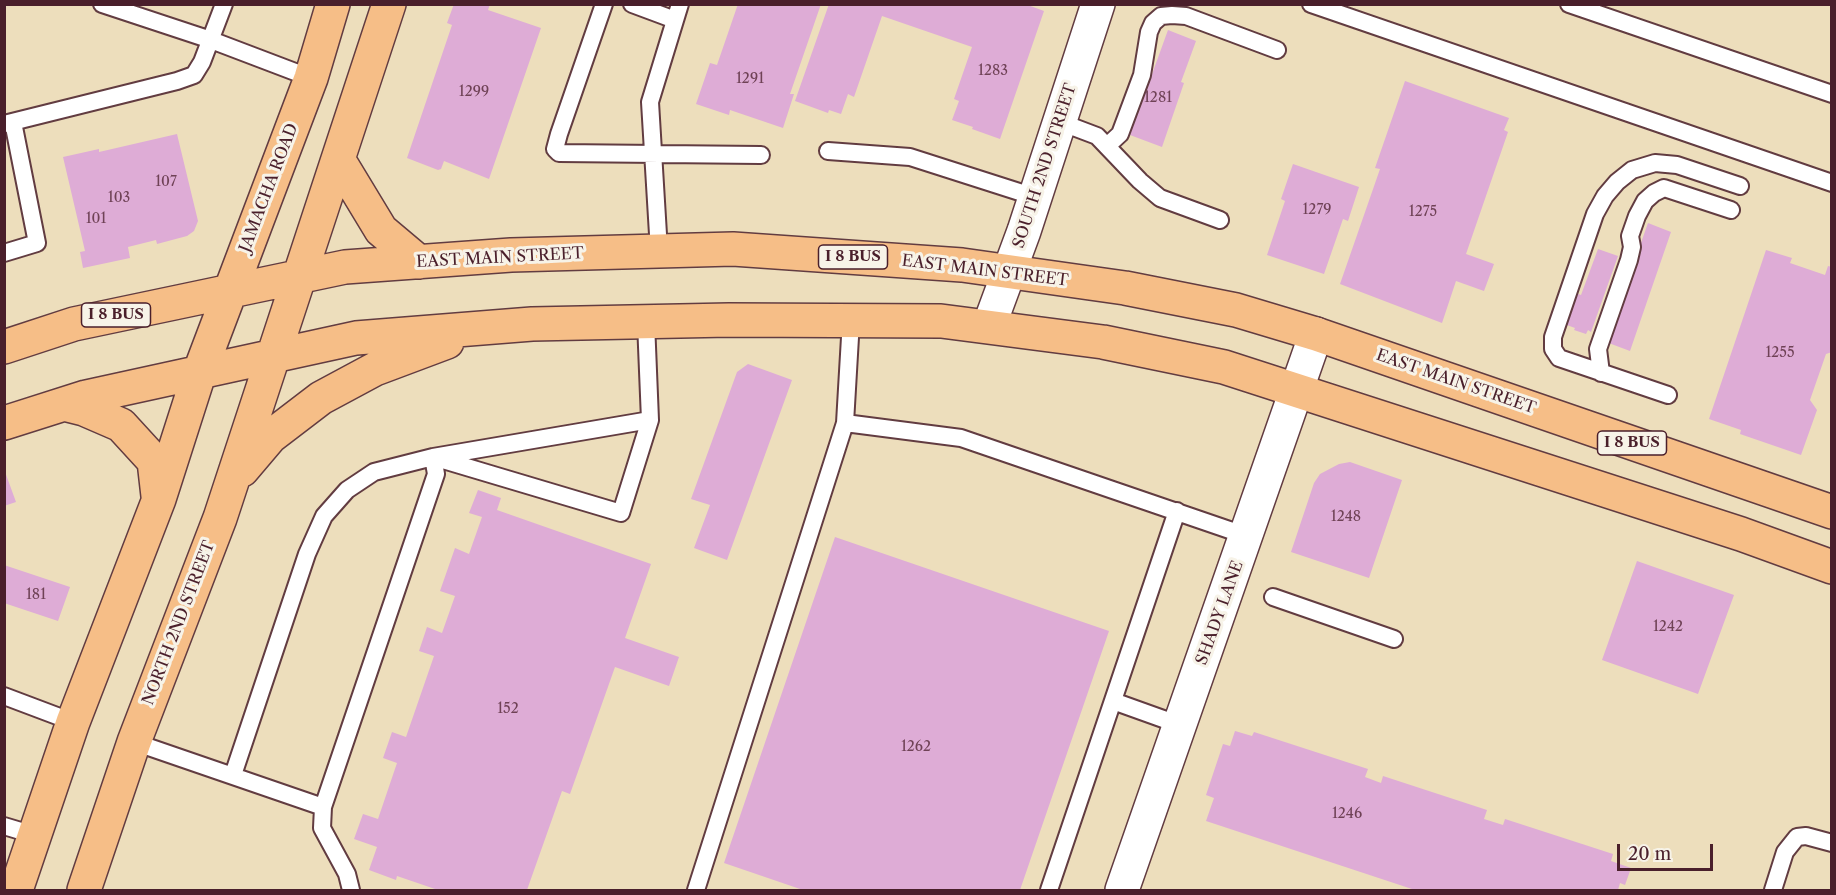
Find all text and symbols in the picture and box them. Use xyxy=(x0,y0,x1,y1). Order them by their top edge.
house number: 1283 xyxy=(978,63,1008,79)
house number: 1291 xyxy=(736,71,764,87)
street label: SOUTH 2ND STREET xyxy=(1009,81,1081,251)
house number: 1299 xyxy=(459,84,489,100)
house number: 1281 xyxy=(1144,90,1172,106)
street label: JAMACHA ROAD xyxy=(236,121,302,255)
house number: 107 xyxy=(155,174,177,190)
house number: 103 xyxy=(108,190,130,206)
house number: 1279 xyxy=(1302,202,1332,218)
house number: 1275 xyxy=(1409,204,1437,220)
house number: 101 xyxy=(86,211,106,227)
street label: EAST MAIN STREET xyxy=(416,244,584,272)
road number: I 8 BUS xyxy=(818,245,888,269)
street label: EAST MAIN STREET xyxy=(901,251,1069,291)
road number: I 8 BUS xyxy=(82,303,150,327)
house number: 1255 xyxy=(1765,345,1795,361)
street label: EAST MAIN STREET xyxy=(1374,346,1538,418)
road number: I 8 BUS xyxy=(1598,431,1666,455)
house number: 1248 xyxy=(1331,509,1361,525)
street label: NORTH 2ND STREET xyxy=(139,538,219,708)
street label: SHADY LANE xyxy=(1192,558,1248,668)
house number: 181 xyxy=(26,587,46,603)
house number: 1242 xyxy=(1653,619,1683,635)
house number: 152 xyxy=(497,701,519,717)
house number: 1262 xyxy=(901,739,931,755)
house number: 1246 xyxy=(1332,806,1362,822)
scale bar xyxy=(1620,832,1716,870)
text: 20 m xyxy=(1628,843,1671,865)

